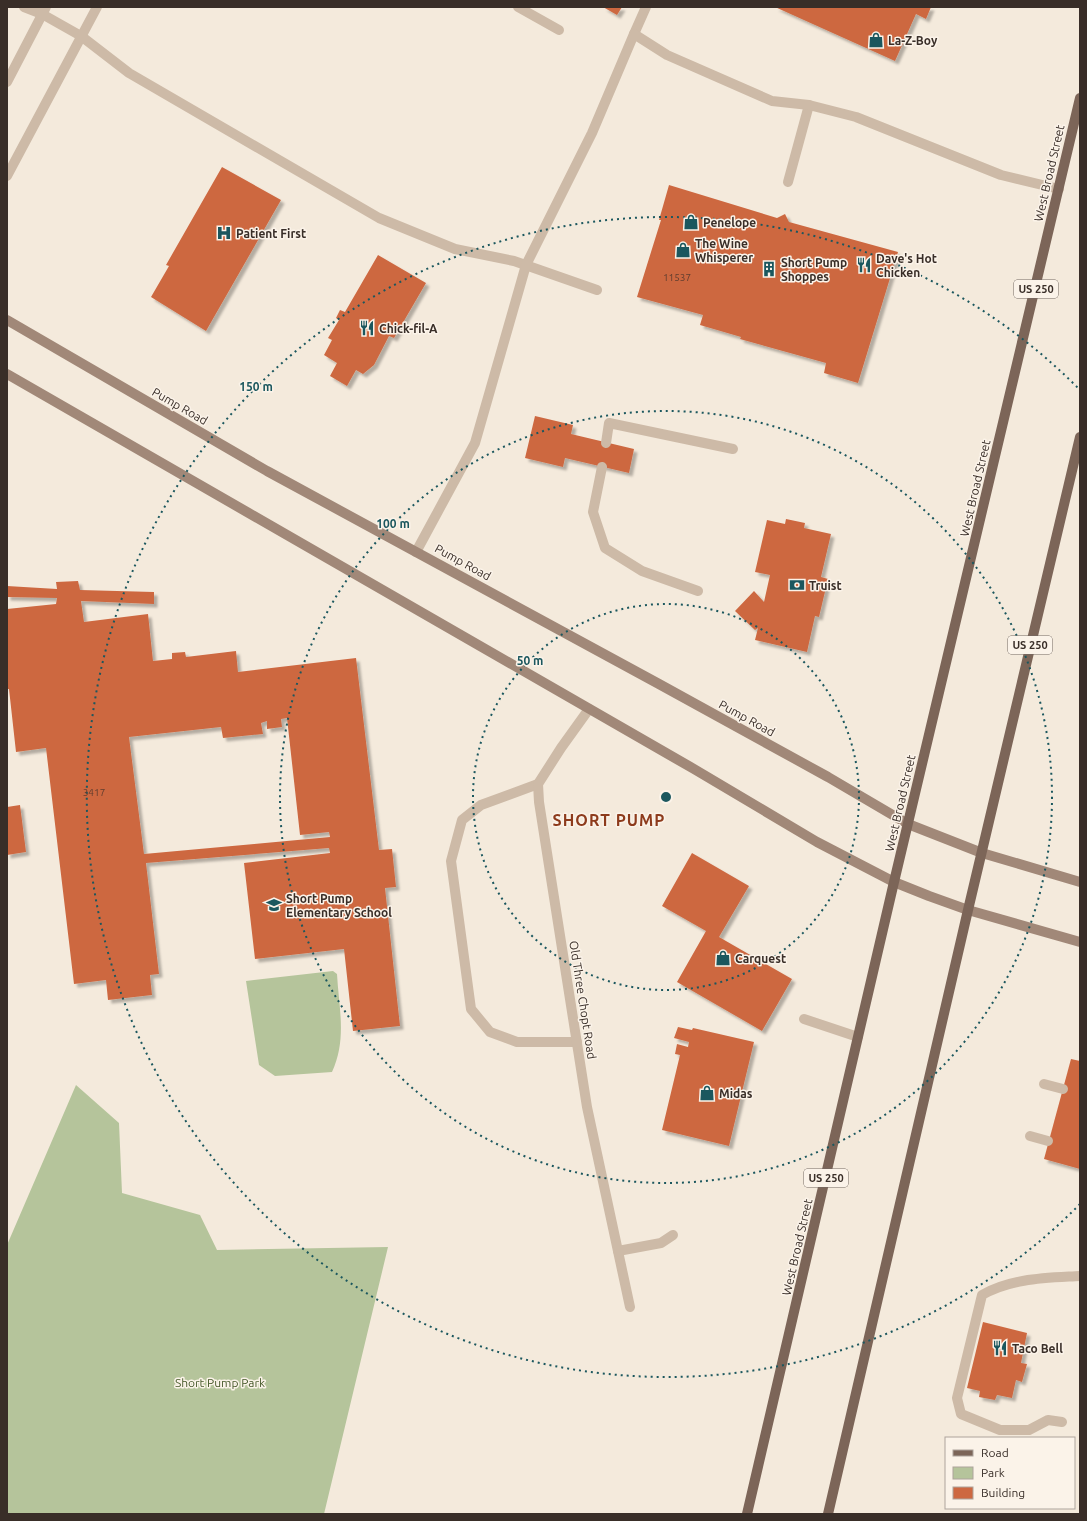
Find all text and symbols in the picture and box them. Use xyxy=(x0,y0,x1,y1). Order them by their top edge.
shop icon: La-Z-Boy xyxy=(867,31,885,49)
place label: La-Z-Boy xyxy=(888,34,938,47)
street label: West Broad Street xyxy=(1032,123,1067,223)
shop icon: Penelope xyxy=(682,213,700,231)
place label: Penelope xyxy=(703,216,756,229)
hospital icon: Patient First xyxy=(215,224,233,242)
place label: Patient First xyxy=(236,227,306,240)
place label: The Wine Whisperer xyxy=(695,237,753,264)
shop icon: The Wine Whisperer xyxy=(674,241,692,259)
place label: Dave's Hot Chicken xyxy=(876,252,937,279)
place label: Short Pump Shoppes xyxy=(781,256,847,283)
restaurant icon: Dave's Hot Chicken xyxy=(855,256,873,274)
building icon: Short Pump Shoppes xyxy=(760,260,778,278)
house number: 11537 xyxy=(663,272,691,283)
road number: US 250 xyxy=(1014,280,1058,298)
restaurant icon: Chick-fil-A xyxy=(358,319,376,337)
place label: Chick-fil-A xyxy=(379,322,438,335)
text: 150 m xyxy=(239,380,273,393)
street label: Pump Road xyxy=(150,385,210,427)
street label: West Broad Street xyxy=(958,438,993,538)
text: 100 m xyxy=(376,517,410,530)
street label: Pump Road xyxy=(433,541,493,583)
bank icon: Truist xyxy=(788,576,806,594)
place label: Truist xyxy=(809,579,842,592)
road number: US 250 xyxy=(1008,636,1052,654)
text: 50 m xyxy=(517,654,543,667)
street label: Pump Road xyxy=(717,697,777,739)
street label: West Broad Street xyxy=(883,753,918,853)
house number: 3417 xyxy=(83,787,105,798)
centre of rings xyxy=(659,790,673,804)
district label: SHORT PUMP xyxy=(553,811,665,829)
place label: Short Pump Elementary School xyxy=(286,892,392,919)
school or university icon: Short Pump Elementary School xyxy=(265,896,283,914)
street label: Old Three Chopt Road xyxy=(567,940,599,1060)
shop icon: Carquest xyxy=(714,949,732,967)
place label: Carquest xyxy=(735,952,786,965)
shop icon: Midas xyxy=(698,1084,716,1102)
place label: Midas xyxy=(719,1087,753,1100)
road number: US 250 xyxy=(804,1169,848,1187)
street label: West Broad Street xyxy=(780,1197,815,1297)
restaurant icon: Taco Bell xyxy=(991,1339,1009,1357)
place label: Taco Bell xyxy=(1012,1342,1063,1355)
park label: Short Pump Park xyxy=(175,1376,265,1389)
legend xyxy=(945,1437,1075,1509)
text: Road xyxy=(981,1446,1009,1459)
text: Park xyxy=(981,1466,1005,1479)
text: Building xyxy=(981,1486,1025,1499)

